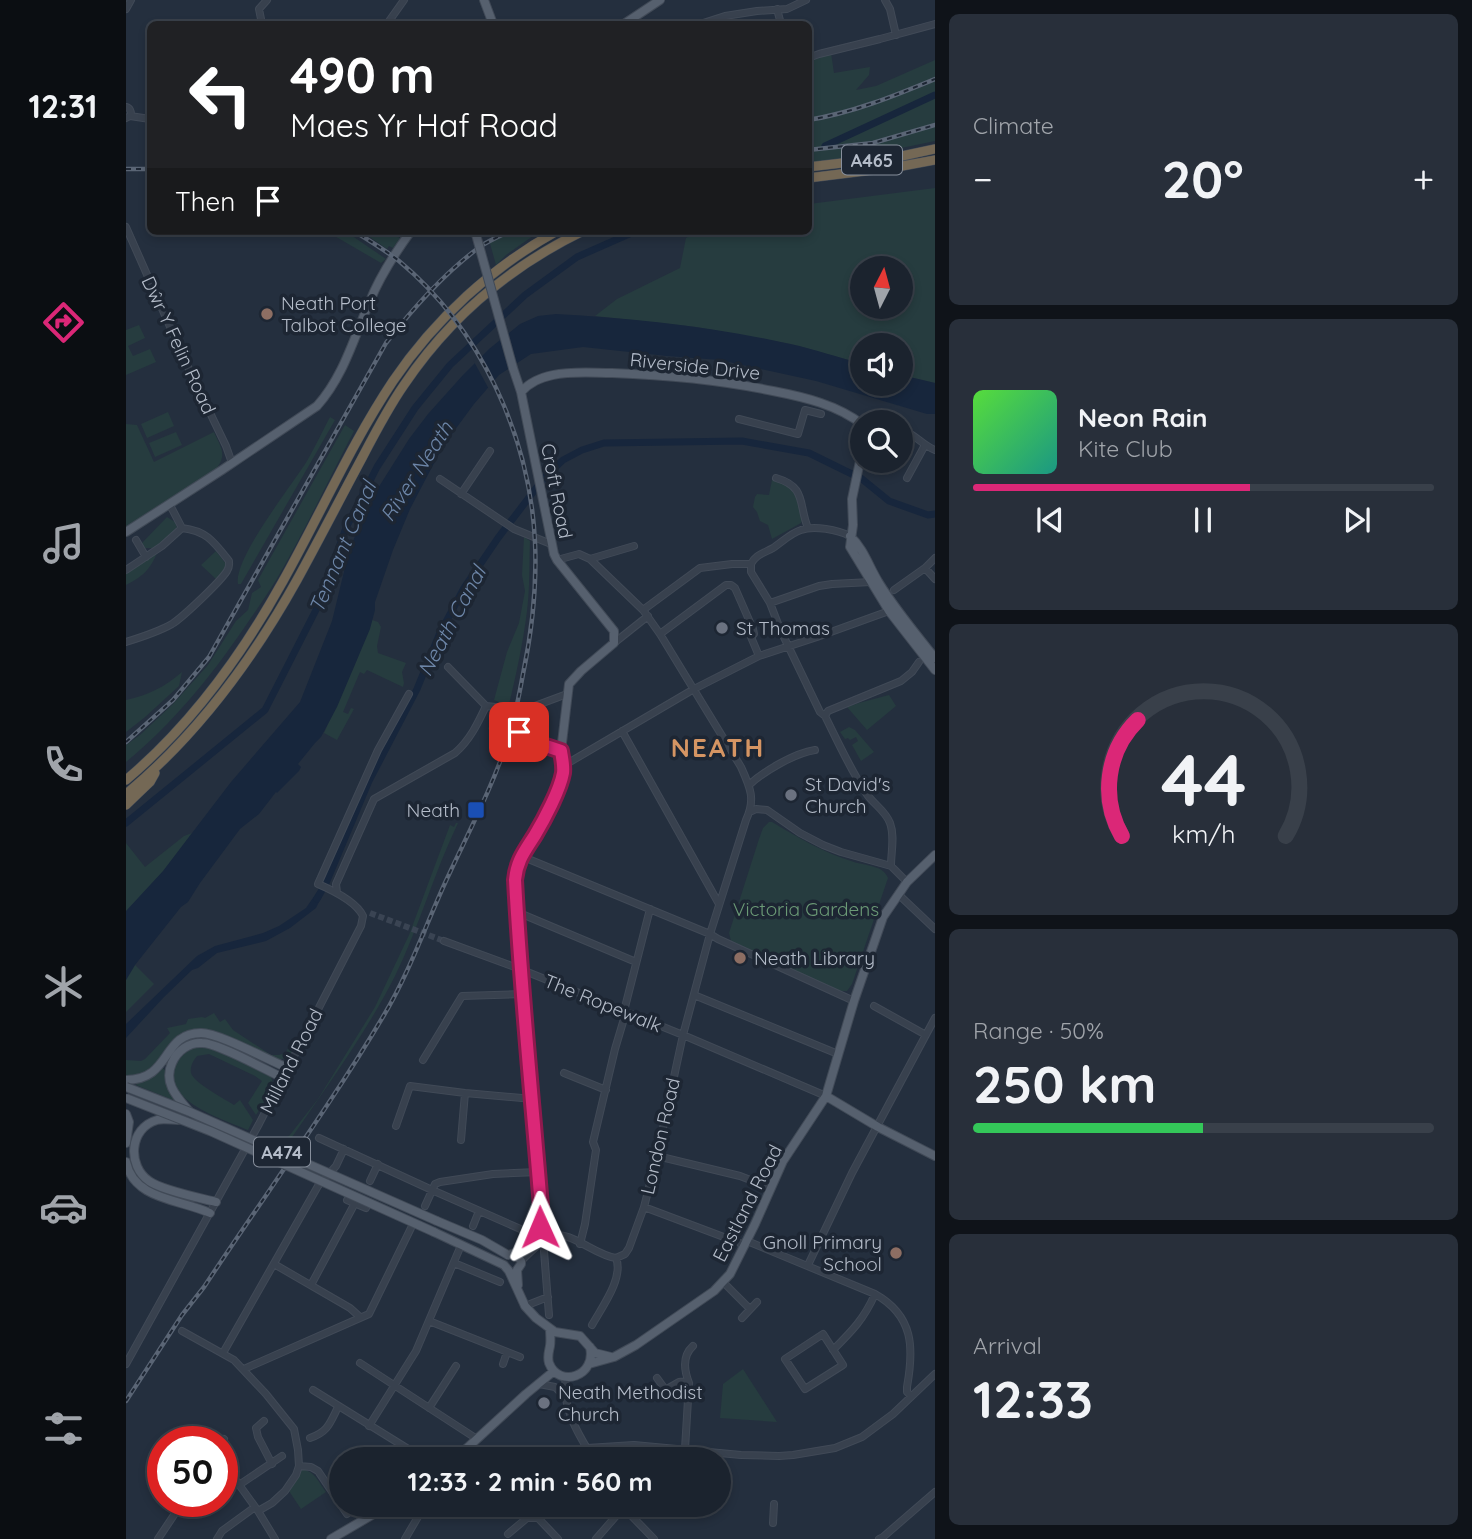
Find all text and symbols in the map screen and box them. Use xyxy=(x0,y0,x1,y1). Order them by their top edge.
text: 490 m xyxy=(290,44,435,105)
icon: left xyxy=(175,49,266,140)
text: 12:31 xyxy=(28,86,98,126)
text: Maes Yr Haf Road xyxy=(290,105,558,145)
text: Climate xyxy=(973,111,1054,140)
road number: A465 xyxy=(842,146,902,174)
text: 20° xyxy=(1162,146,1244,211)
text: − xyxy=(973,155,993,203)
text: + xyxy=(1413,155,1434,203)
icon: arrive xyxy=(249,182,287,220)
text: Then xyxy=(175,185,235,218)
north arrow xyxy=(850,256,914,318)
map controls xyxy=(850,256,913,473)
street label: Dŵr Y Felin Road xyxy=(137,272,221,418)
place label: Neath Port Talbot College xyxy=(281,291,406,337)
icon: directions xyxy=(39,298,88,347)
marker: Neath Port Talbot College xyxy=(259,306,275,322)
button: sound xyxy=(850,333,913,396)
street label: Riverside Drive xyxy=(629,347,761,385)
text: Neon Rain xyxy=(1078,401,1207,434)
button: search xyxy=(850,410,913,473)
water label: River Neath xyxy=(374,415,459,526)
text: Kite Club xyxy=(1078,434,1173,463)
street label: Croft Road xyxy=(536,441,578,541)
water label: Tennant Canal xyxy=(303,475,382,617)
icon: previous xyxy=(1031,501,1069,539)
icon: pause xyxy=(1184,501,1222,539)
icon: next xyxy=(1338,501,1376,539)
icon: music xyxy=(39,519,88,568)
water label: Neath Canal xyxy=(411,560,492,680)
place label: St Thomas xyxy=(736,616,830,640)
marker: St Thomas xyxy=(714,620,730,636)
pin xyxy=(489,702,549,762)
icon: arrive xyxy=(500,713,538,751)
district label: NEATH xyxy=(671,731,765,764)
text: 44 xyxy=(1161,733,1246,824)
icon: phone xyxy=(39,740,88,789)
place label: St David's Church xyxy=(805,772,891,818)
marker: St David's Church xyxy=(783,787,799,803)
place label: Neath xyxy=(407,798,460,822)
marker: Neath xyxy=(466,800,486,820)
text: km/h xyxy=(1172,817,1235,848)
park label: Victoria Gardens xyxy=(733,897,879,921)
place label: Neath Library xyxy=(754,946,875,970)
marker: Neath Library xyxy=(732,950,748,966)
icon: climate xyxy=(39,962,88,1011)
street label: The Ropewalk xyxy=(541,968,665,1038)
street label: Milland Road xyxy=(254,1004,328,1118)
text: Range · 50% xyxy=(973,1016,1104,1045)
text: 250 km xyxy=(973,1051,1157,1116)
street label: London Road xyxy=(635,1075,685,1197)
road number: A474 xyxy=(254,1138,310,1167)
street label: Eastland Road xyxy=(707,1140,787,1266)
icon: car xyxy=(39,1183,88,1232)
position arrow xyxy=(503,1190,577,1264)
place label: Gnoll Primary School xyxy=(763,1230,882,1276)
marker: Gnoll Primary School xyxy=(888,1245,904,1261)
text: Arrival xyxy=(973,1331,1042,1360)
text: 12:33 xyxy=(973,1366,1093,1431)
place label: Neath Methodist Church xyxy=(558,1380,703,1426)
marker: Neath Methodist Church xyxy=(536,1395,552,1411)
icon: filters xyxy=(39,1404,88,1453)
speed limit sign: 50 xyxy=(147,1426,238,1517)
text: 12:33 · 2 min · 560 m xyxy=(408,1465,652,1498)

